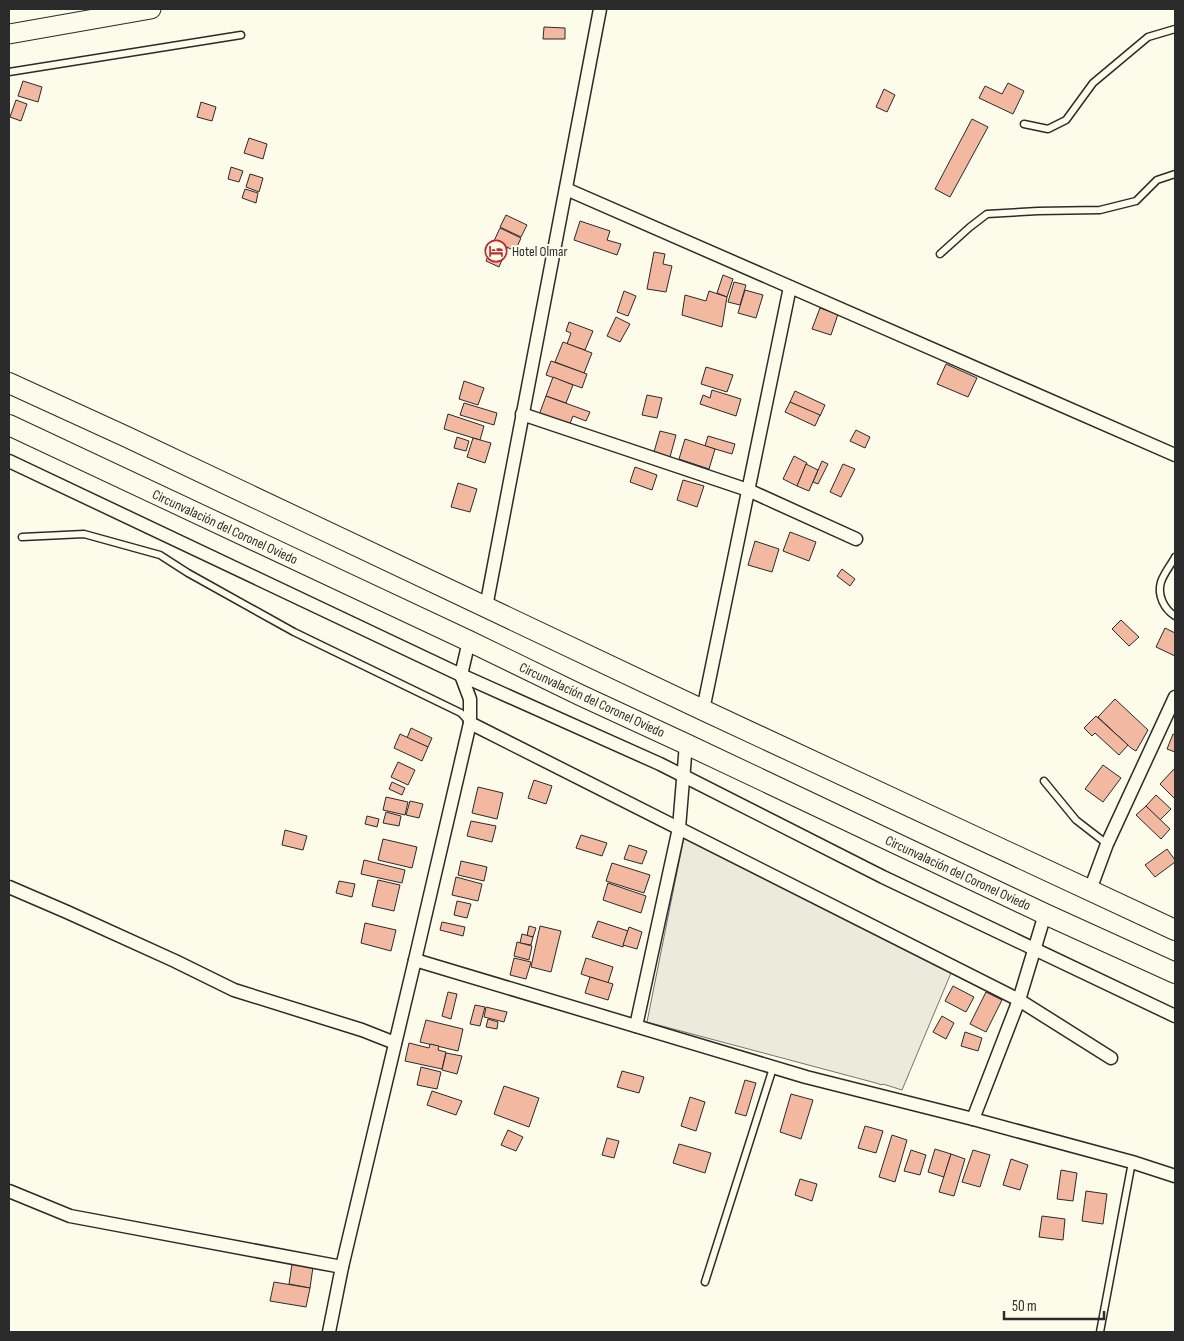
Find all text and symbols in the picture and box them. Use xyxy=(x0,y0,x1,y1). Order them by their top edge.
hotel icon: Hotel Olmar xyxy=(484,239,508,263)
place label: Hotel Olmar xyxy=(512,243,567,260)
street label: Circunvalación del Coronel Oviedo xyxy=(150,486,301,568)
street label: Circunvalación del Coronel Oviedo xyxy=(517,659,668,741)
street label: Circunvalación del Coronel Oviedo xyxy=(883,832,1034,914)
scale bar xyxy=(1004,1288,1104,1320)
text: 50 m xyxy=(1012,1297,1037,1316)

